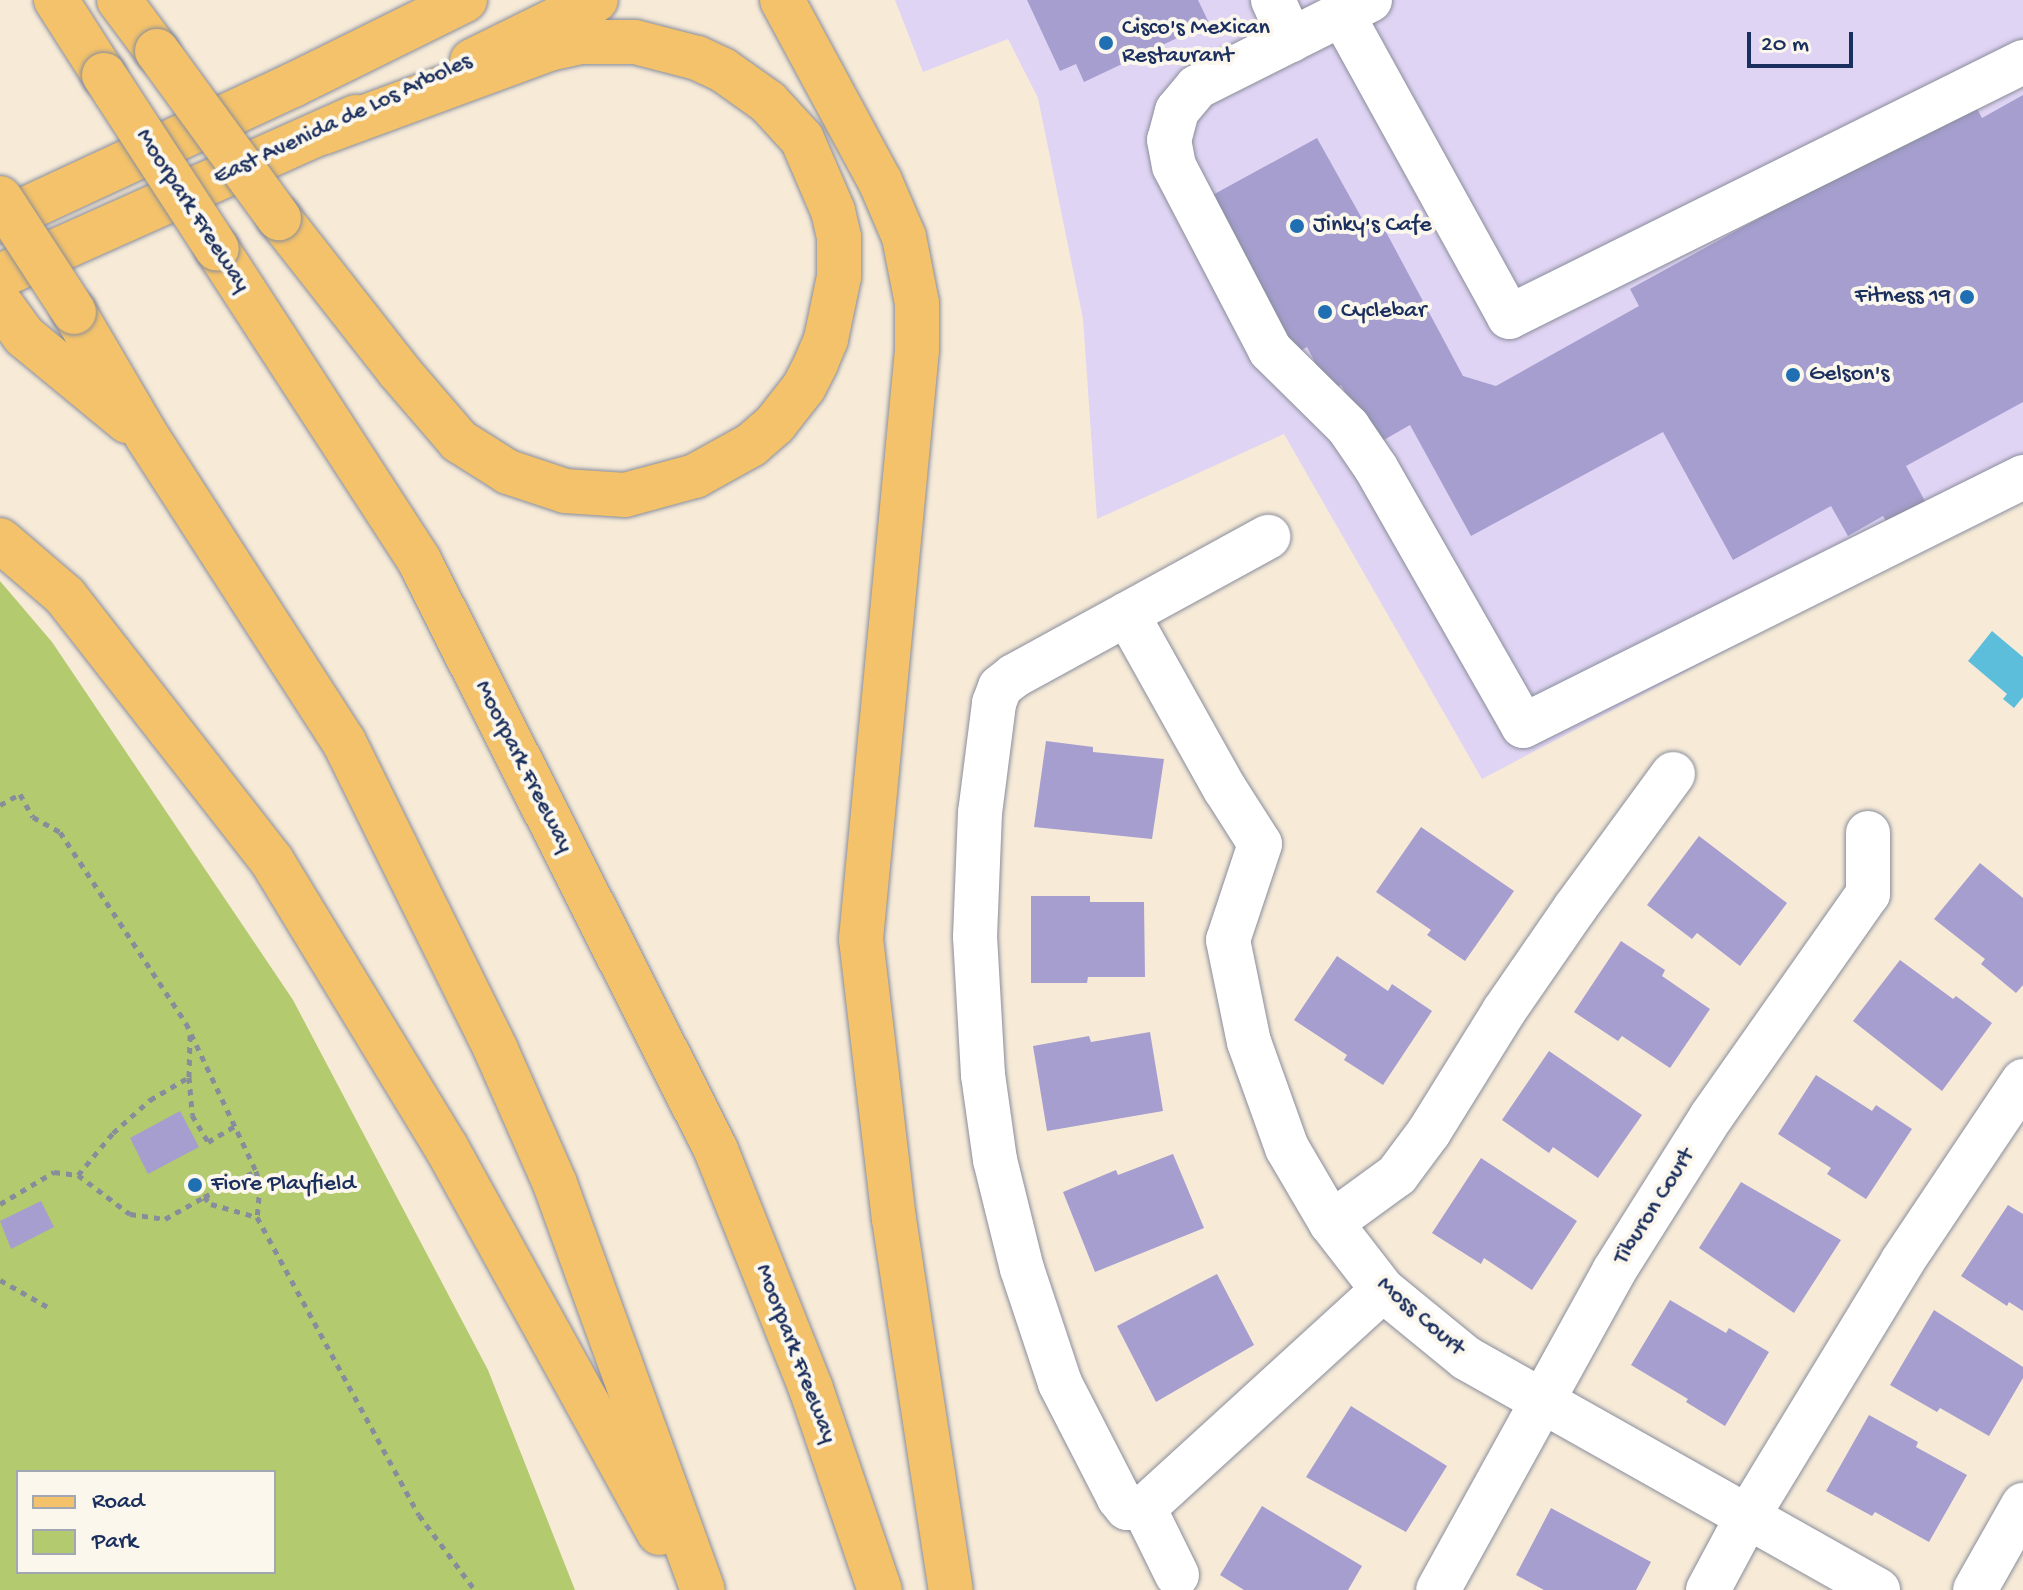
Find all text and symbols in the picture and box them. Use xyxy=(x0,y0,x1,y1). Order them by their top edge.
place label: Cisco's Mexican Restaurant xyxy=(1122,15,1270,71)
scale bar xyxy=(1751,16,1857,66)
text: 20 m xyxy=(1761,31,1809,60)
marker: Cisco's Mexican Restaurant xyxy=(1097,34,1115,52)
street label: East Avenida de Los Arboles xyxy=(209,47,477,193)
street label: Moorpark Freeway xyxy=(128,124,256,298)
place label: Jinky's Cafe xyxy=(1313,212,1432,240)
marker: Jinky's Cafe xyxy=(1288,217,1306,235)
place label: Fitness 19 xyxy=(1855,283,1951,311)
marker: Fitness 19 xyxy=(1958,288,1976,306)
place label: Cyclebar xyxy=(1341,298,1426,326)
marker: Cyclebar xyxy=(1316,303,1334,321)
place label: Gelson's xyxy=(1809,361,1889,389)
marker: Gelson's xyxy=(1784,366,1802,384)
street label: Moorpark Freeway xyxy=(467,676,579,858)
street label: Tiburon Court xyxy=(1608,1144,1702,1270)
place label: Fiore Playfield xyxy=(211,1171,355,1199)
marker: Fiore Playfield xyxy=(186,1176,204,1194)
street label: Moorpark Freeway xyxy=(748,1260,842,1448)
street label: Moss Court xyxy=(1370,1271,1470,1363)
legend xyxy=(16,1470,276,1574)
text: Road xyxy=(92,1488,144,1517)
text: Park xyxy=(92,1528,138,1557)

